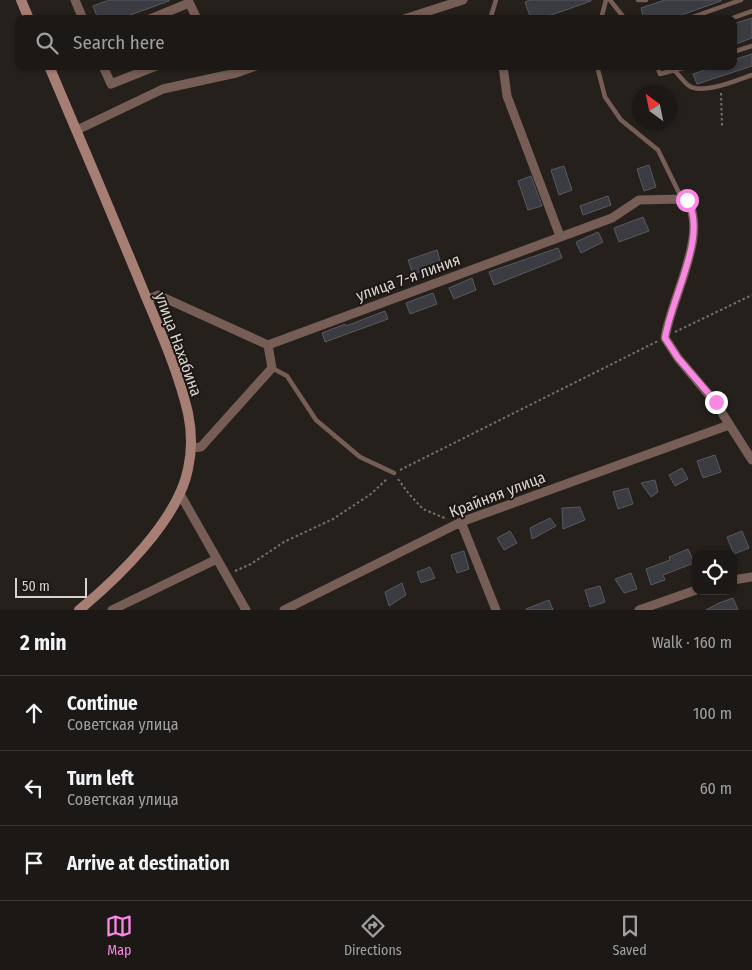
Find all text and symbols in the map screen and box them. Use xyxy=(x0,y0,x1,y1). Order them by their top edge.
search box xyxy=(15,15,737,70)
icon: search xyxy=(33,29,61,57)
text: Search here xyxy=(73,31,165,54)
north arrow xyxy=(632,85,677,130)
route start xyxy=(676,189,699,212)
street label: улица 7-я линия xyxy=(353,250,463,305)
street label: улица Нахабина xyxy=(151,290,206,399)
route end xyxy=(705,391,728,414)
street label: Крайняя улица xyxy=(446,467,548,522)
map controls xyxy=(692,550,737,595)
button: locate xyxy=(692,550,737,595)
scale bar xyxy=(15,575,88,598)
text: 50 m xyxy=(22,578,50,595)
text: 2 min xyxy=(20,630,67,656)
text: Walk · 160 m xyxy=(652,633,732,652)
text: Continue xyxy=(67,692,138,715)
icon: ahead xyxy=(20,699,48,727)
text: 100 m xyxy=(693,704,732,723)
text: Советская улица xyxy=(67,715,179,734)
text: Turn left xyxy=(67,767,134,790)
icon: left xyxy=(20,774,48,802)
text: 60 m xyxy=(700,779,732,798)
text: Советская улица xyxy=(67,790,179,809)
icon: arrive xyxy=(20,849,48,877)
text: Arrive at destination xyxy=(67,852,230,875)
tab: Map xyxy=(105,912,133,959)
tab: Directions xyxy=(344,912,402,959)
tab: Saved xyxy=(612,912,647,959)

